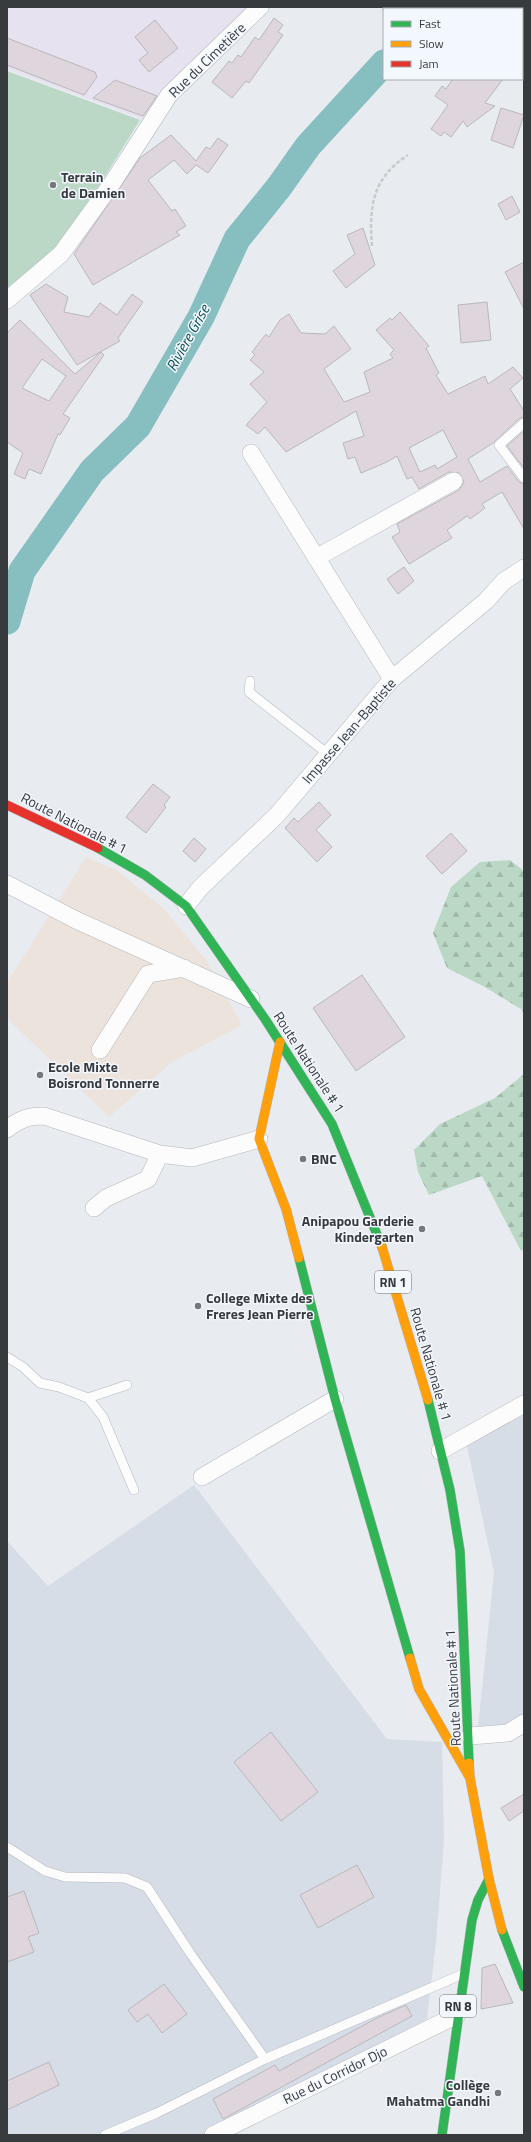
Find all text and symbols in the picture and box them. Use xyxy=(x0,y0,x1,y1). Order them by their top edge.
legend xyxy=(383,8,523,80)
text: Fast xyxy=(419,14,442,33)
street label: Rue du Cimetière xyxy=(163,17,250,102)
text: Slow xyxy=(419,34,444,53)
text: Jam xyxy=(419,54,439,73)
place label: Terrain de Damien xyxy=(61,166,125,203)
marker: Terrain de Damien xyxy=(48,180,58,190)
water label: Rivière Grise xyxy=(160,299,216,375)
street label: Impasse Jean-Baptiste xyxy=(297,673,400,788)
street label: Route Nationale # 1 xyxy=(17,787,131,858)
street label: Route Nationale # 1 xyxy=(269,1007,350,1116)
place label: Ecole Mixte Boisrond Tonnerre xyxy=(48,1056,159,1093)
marker: Ecole Mixte Boisrond Tonnerre xyxy=(35,1070,45,1080)
place label: BNC xyxy=(311,1148,337,1169)
marker: BNC xyxy=(298,1154,308,1164)
place label: Anipapou Garderie Kindergarten xyxy=(302,1210,414,1247)
marker: Anipapou Garderie Kindergarten xyxy=(417,1224,427,1234)
road number: RN 1 xyxy=(375,1271,411,1293)
place label: College Mixte des Freres Jean Pierre xyxy=(206,1287,313,1324)
marker: College Mixte des Freres Jean Pierre xyxy=(193,1301,203,1311)
street label: Route Nationale # 1 xyxy=(405,1305,458,1423)
street label: Route Nationale # 1 xyxy=(439,1629,466,1747)
road number: RN 8 xyxy=(440,1995,476,2017)
street label: Rue du Corridor Djo xyxy=(279,2040,391,2109)
place label: Collège Mahatma Gandhi xyxy=(386,2074,490,2111)
marker: Collège Mahatma Gandhi xyxy=(493,2088,503,2098)

